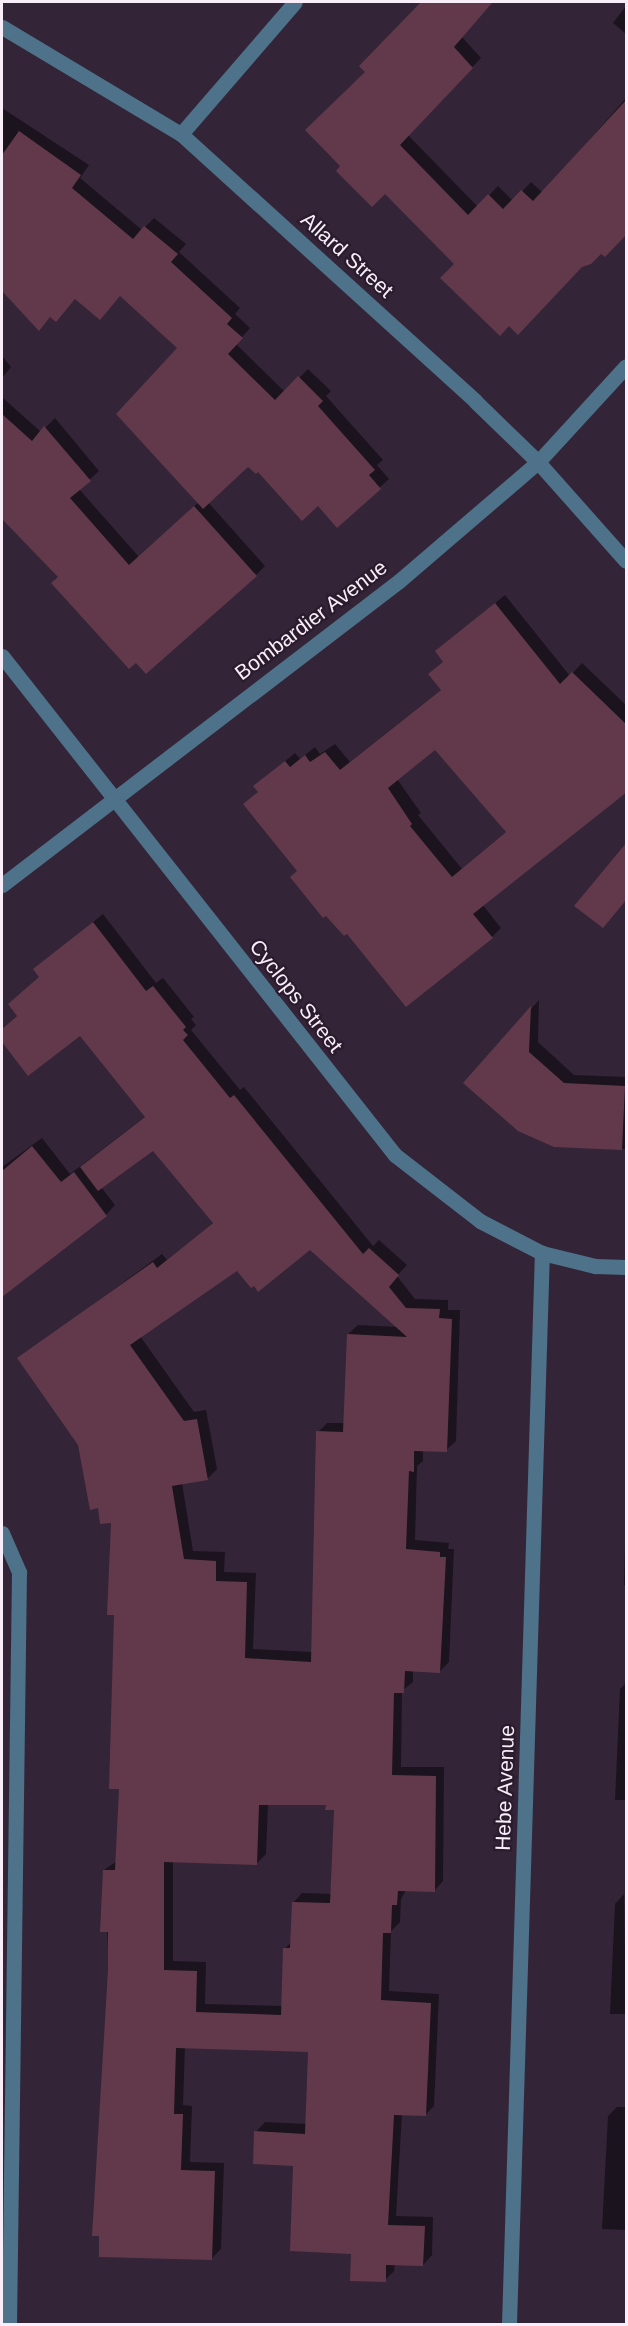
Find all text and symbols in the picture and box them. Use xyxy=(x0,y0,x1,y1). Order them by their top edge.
street label: Allard Street xyxy=(296,207,398,303)
street label: Bombardier Avenue xyxy=(229,554,393,686)
street label: Cyclops Street xyxy=(244,934,348,1058)
street label: Hebe Avenue xyxy=(490,1724,520,1852)

